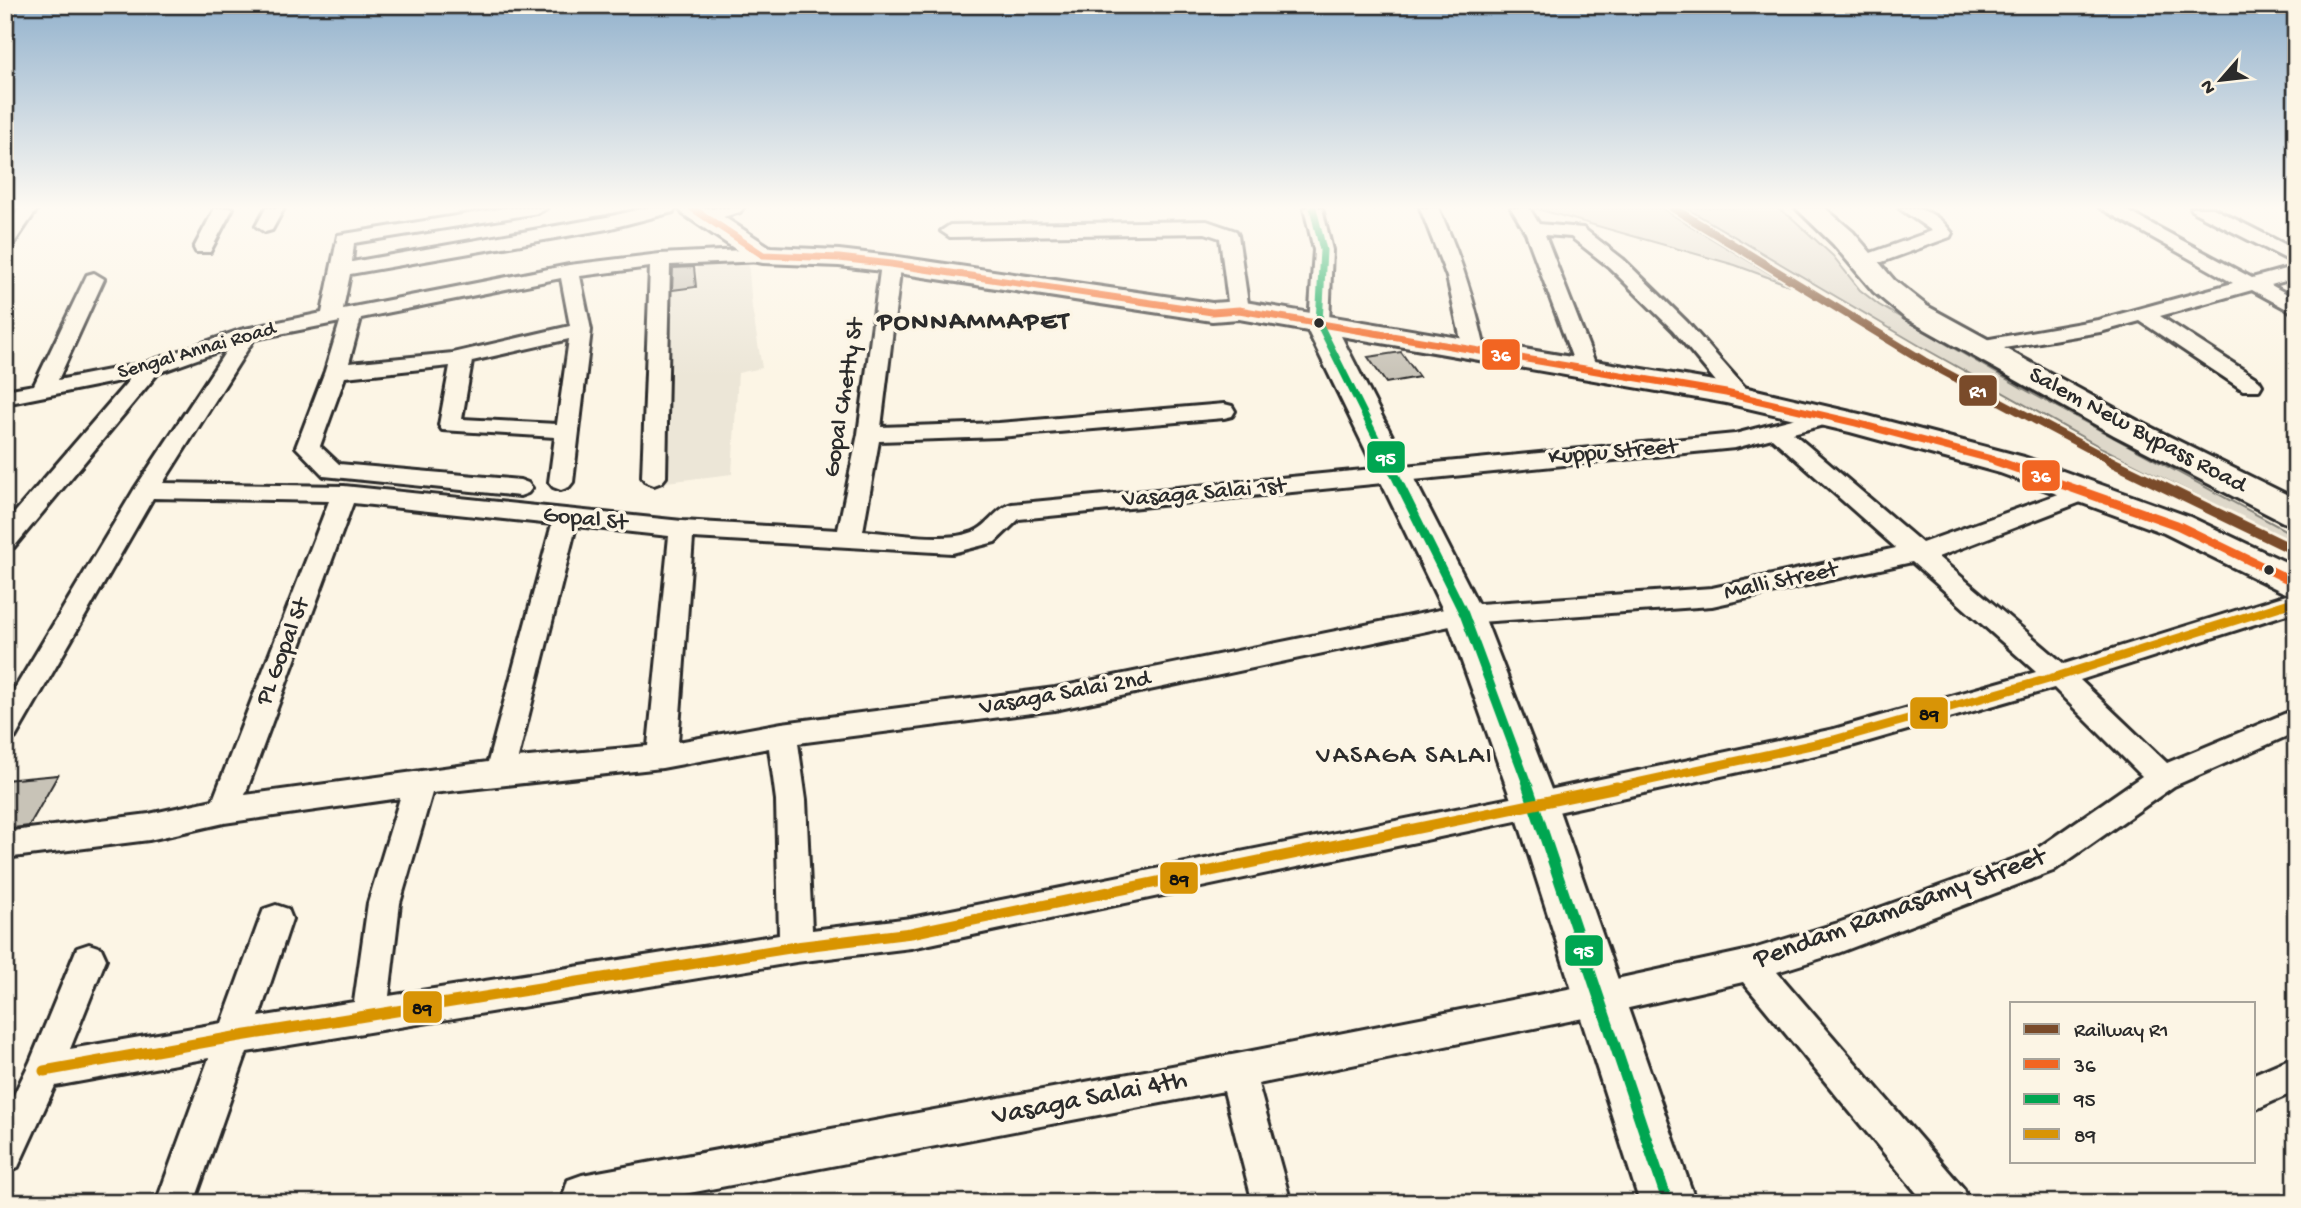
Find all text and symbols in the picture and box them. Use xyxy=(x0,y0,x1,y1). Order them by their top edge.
north arrow xyxy=(2186,46,2256,116)
text: N xyxy=(2196,75,2222,97)
district label: PONNAMMAPET xyxy=(875,308,1071,339)
street label: Gopal Chetty St xyxy=(818,315,872,479)
unlabelled marker xyxy=(1312,316,1326,330)
street label: Sengal Annai Road xyxy=(115,317,280,387)
line badge: 36 xyxy=(1481,338,1521,371)
text: 36 xyxy=(1490,346,1511,369)
street label: Salem New Bypass Road xyxy=(2023,361,2252,502)
line badge: R1 xyxy=(1958,374,1998,407)
text: R1 xyxy=(1968,382,1987,405)
street label: Kuppu Street xyxy=(1547,433,1681,473)
line badge: 95 xyxy=(1366,440,1406,474)
text: 95 xyxy=(1375,449,1396,472)
line badge: 36 xyxy=(2021,459,2061,492)
text: 36 xyxy=(2030,467,2051,490)
street label: Vasaga Salai 1st xyxy=(1120,472,1289,516)
street label: Gopal St xyxy=(541,501,631,539)
street label: Malli Street xyxy=(1722,555,1843,608)
unlabelled marker xyxy=(2262,563,2276,577)
street label: PL Gopal St xyxy=(250,592,318,711)
street label: Vasaga Salai 2nd xyxy=(976,664,1154,723)
line badge: 89 xyxy=(1909,696,1949,730)
text: 89 xyxy=(1919,705,1939,728)
district label: VASAGA SALAI xyxy=(1315,742,1494,773)
street label: Pendam Ramasamy Street xyxy=(1749,840,2053,978)
line badge: 89 xyxy=(1159,861,1199,895)
text: 89 xyxy=(1169,870,1189,893)
line badge: 95 xyxy=(1564,934,1604,967)
text: 95 xyxy=(1573,942,1594,965)
line badge: 89 xyxy=(402,990,443,1024)
text: 89 xyxy=(412,999,432,1022)
legend xyxy=(2010,1002,2256,1162)
text: Railway R1 xyxy=(2074,1020,2169,1045)
text: 36 xyxy=(2073,1056,2096,1081)
street label: Vasaga Salai 4th xyxy=(989,1064,1190,1134)
text: 95 xyxy=(2073,1090,2096,1115)
text: 89 xyxy=(2074,1126,2097,1151)

